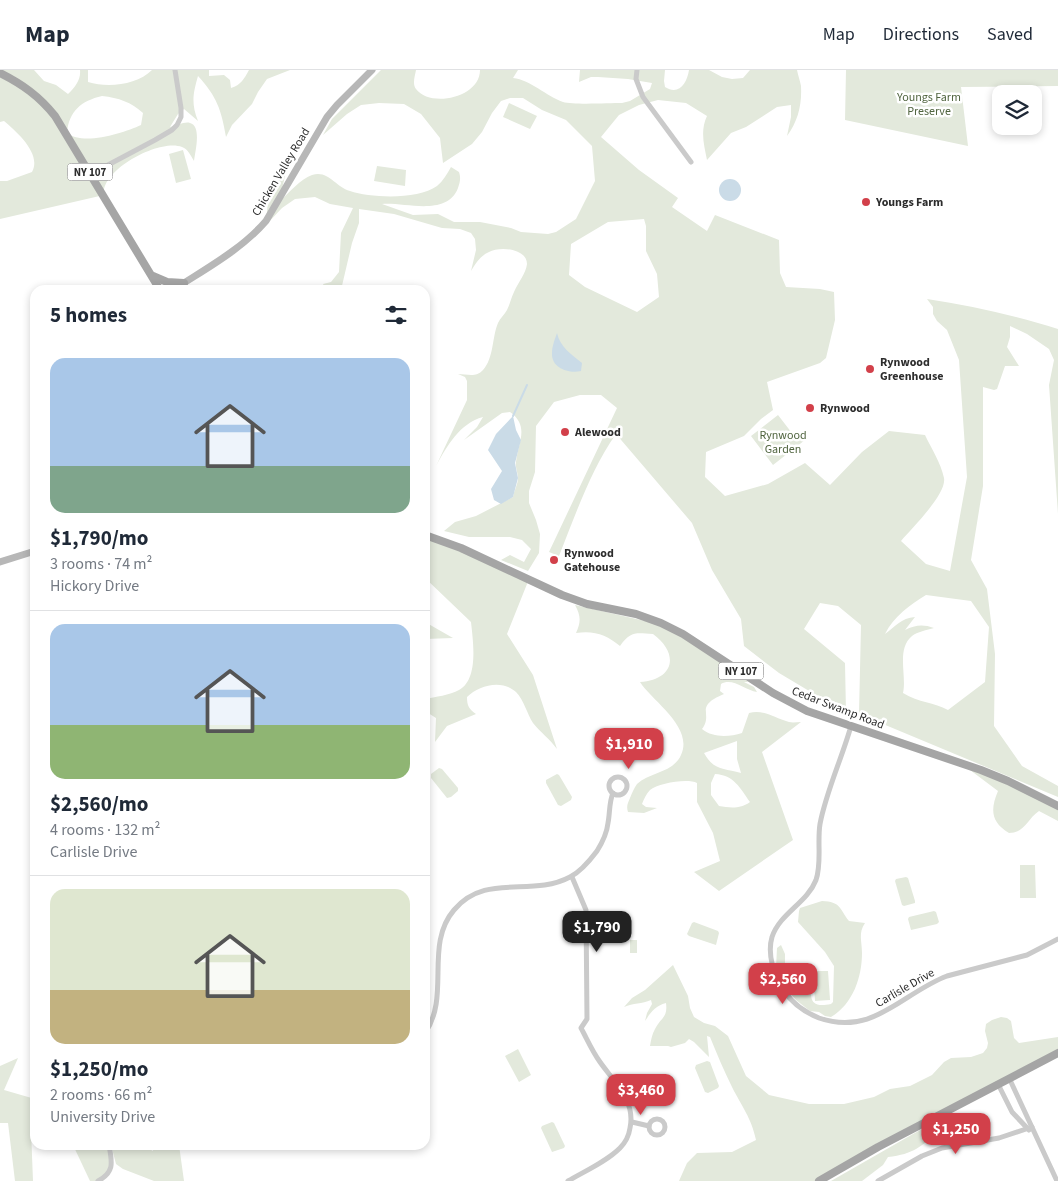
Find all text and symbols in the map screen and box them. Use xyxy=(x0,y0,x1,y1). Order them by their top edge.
text: Map xyxy=(25,17,70,52)
text: Map xyxy=(823,22,855,47)
text: Directions xyxy=(883,22,959,47)
text: Saved xyxy=(987,22,1033,47)
map controls xyxy=(992,85,1042,135)
button: layers xyxy=(992,85,1042,135)
park label: Youngs Farm Preserve xyxy=(896,89,961,120)
street label: Chicken Valley Road xyxy=(248,125,314,219)
road number: NY 107 xyxy=(68,164,112,180)
place label: Youngs Farm xyxy=(875,194,943,211)
marker: Youngs Farm xyxy=(860,196,872,208)
text: 5 homes xyxy=(50,300,127,330)
icon: filters xyxy=(382,301,410,329)
place label: Rynwood Greenhouse xyxy=(880,354,943,385)
marker: Rynwood Greenhouse xyxy=(864,363,876,375)
icon: home xyxy=(185,391,275,481)
place label: Rynwood xyxy=(820,400,870,417)
marker: Rynwood xyxy=(804,402,816,414)
place label: Alewood xyxy=(574,424,621,441)
marker: Alewood xyxy=(559,426,571,438)
park label: Rynwood Garden xyxy=(759,427,807,458)
text: $1,790/mo xyxy=(50,523,149,553)
place label: Rynwood Gatehouse xyxy=(564,545,620,576)
text: 3 rooms · 74 m² xyxy=(50,553,152,575)
marker: Rynwood Gatehouse xyxy=(548,554,560,566)
text: Hickory Drive xyxy=(50,575,139,597)
icon: home xyxy=(185,656,275,746)
road number: NY 107 xyxy=(718,662,764,680)
street label: Cedar Swamp Road xyxy=(789,683,887,733)
pin: $1,910 xyxy=(588,728,670,770)
text: $1,910 xyxy=(605,733,653,755)
text: $2,560/mo xyxy=(50,789,149,819)
text: 4 rooms · 132 m² xyxy=(50,819,160,841)
text: Carlisle Drive xyxy=(50,841,137,863)
pin: $1,790 xyxy=(556,910,638,953)
text: $1,790 xyxy=(573,916,621,938)
icon: home xyxy=(185,921,275,1011)
pin: $2,560 xyxy=(742,962,824,1005)
street label: Carlisle Drive xyxy=(872,964,938,1012)
text: $2,560 xyxy=(759,968,807,990)
text: $1,250/mo xyxy=(50,1054,149,1084)
pin: $3,460 xyxy=(600,1074,682,1116)
text: $3,460 xyxy=(617,1079,665,1101)
text: 2 rooms · 66 m² xyxy=(50,1084,152,1106)
text: University Drive xyxy=(50,1106,155,1128)
pin: $1,250 xyxy=(915,1112,997,1155)
text: $1,250 xyxy=(932,1118,980,1140)

